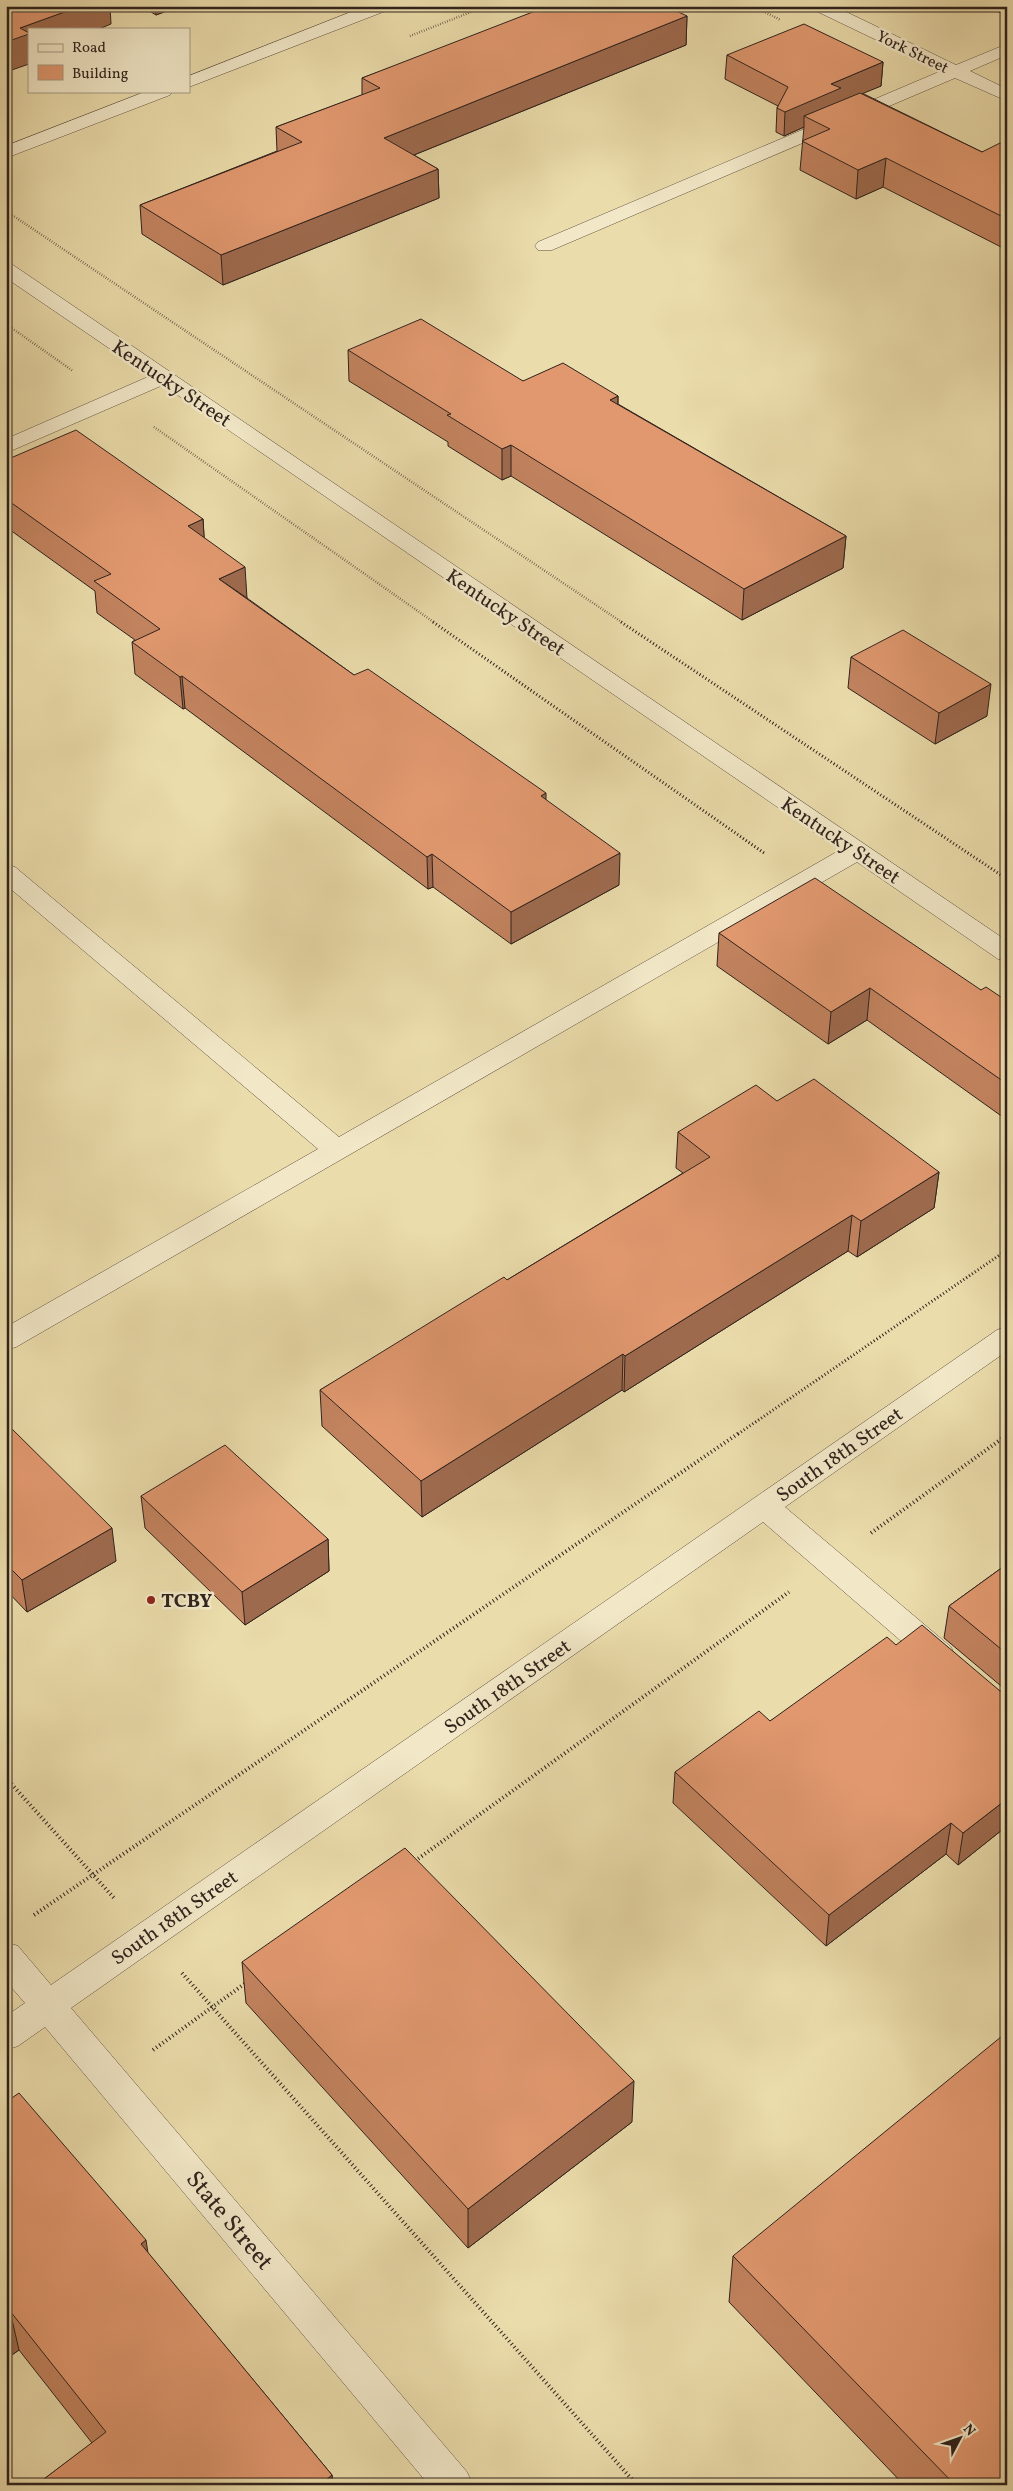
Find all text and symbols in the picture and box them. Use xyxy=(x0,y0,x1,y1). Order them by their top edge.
street label: York Street xyxy=(872,26,952,80)
legend xyxy=(28,28,190,92)
text: Road xyxy=(72,38,106,59)
text: Building xyxy=(72,64,129,85)
street label: Kentucky Street xyxy=(106,334,236,435)
street label: Kentucky Street xyxy=(440,563,570,664)
street label: Kentucky Street xyxy=(775,791,905,892)
street label: South 18th Street xyxy=(771,1401,909,1510)
place label: TCBY xyxy=(161,1588,213,1616)
marker: TCBY xyxy=(145,1594,157,1606)
street label: South 18th Street xyxy=(439,1633,577,1742)
street label: South 18th Street xyxy=(106,1864,244,1973)
street label: State Street xyxy=(177,2164,280,2278)
north arrow xyxy=(936,2414,986,2464)
text: N xyxy=(958,2420,979,2441)

